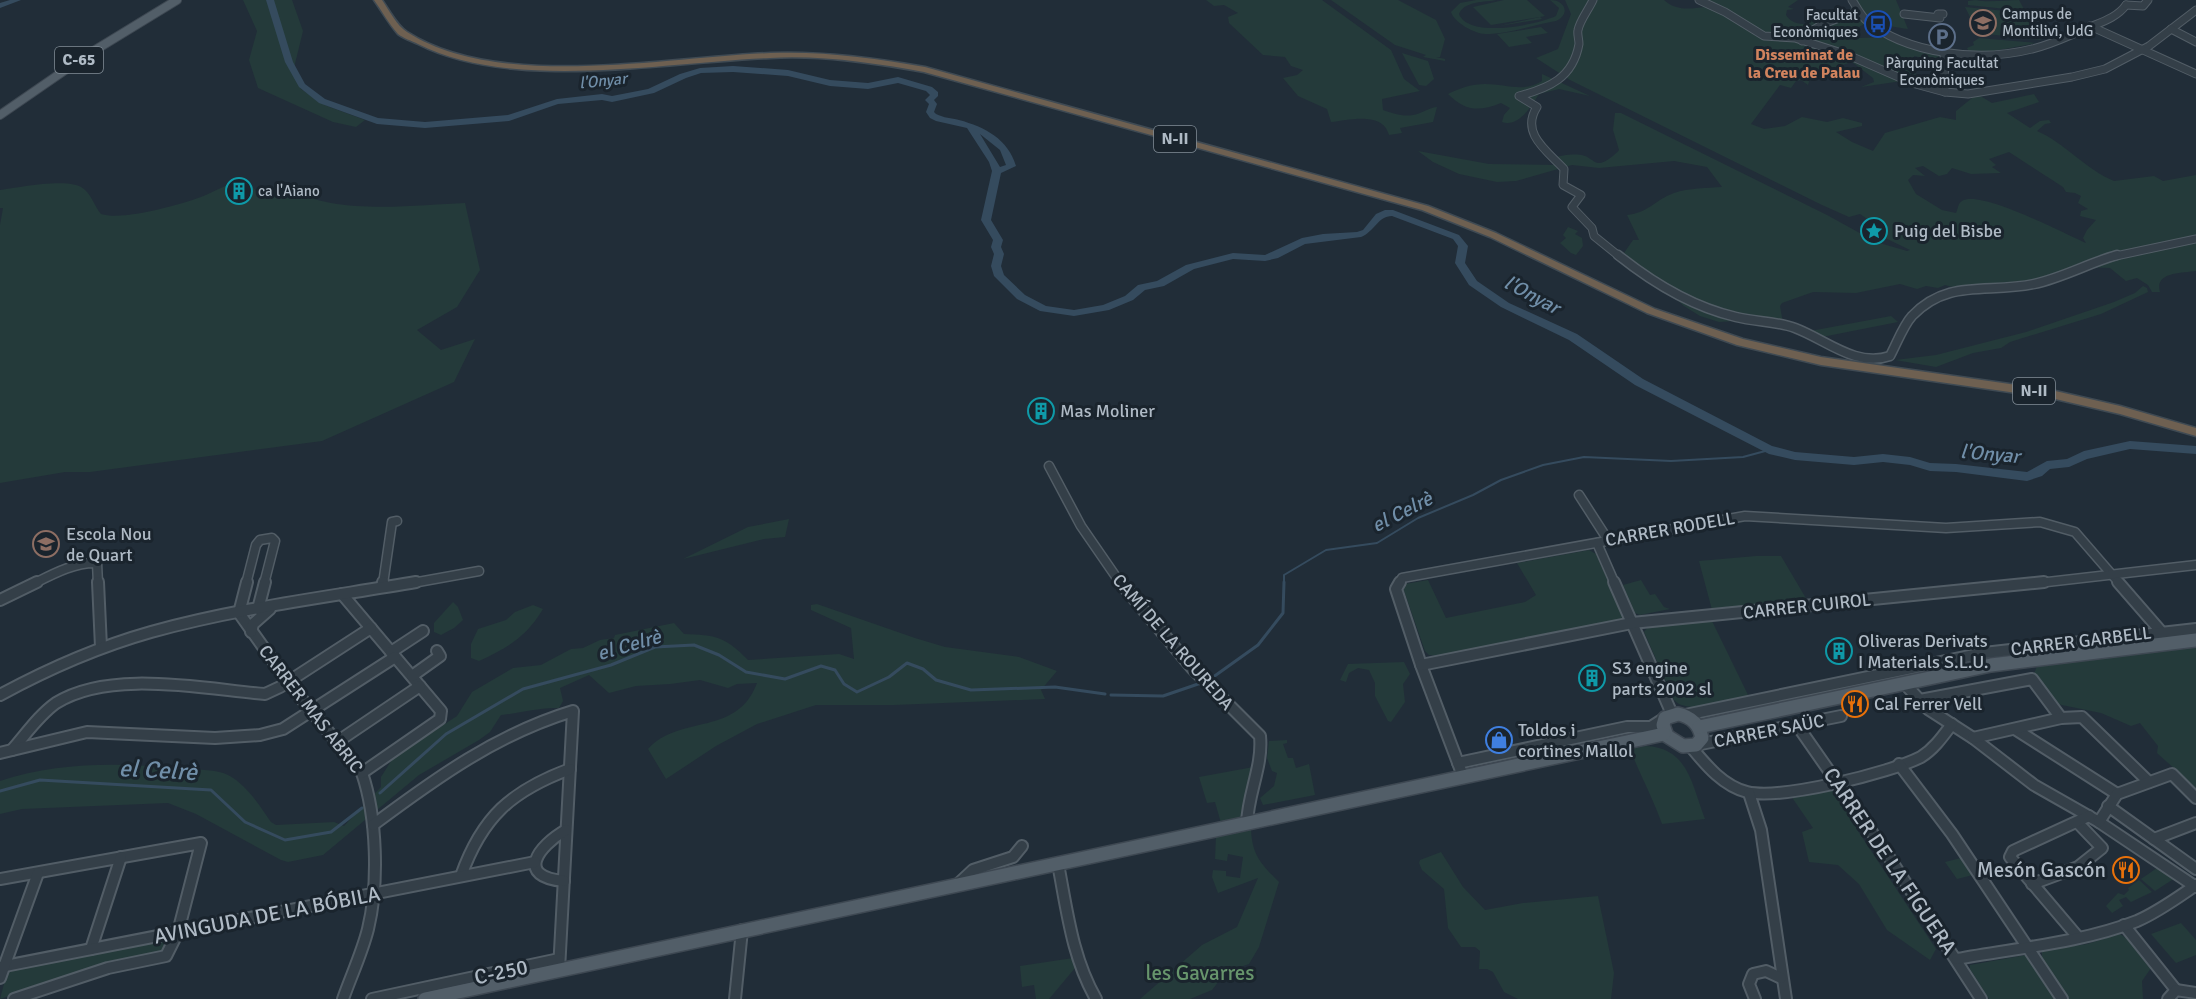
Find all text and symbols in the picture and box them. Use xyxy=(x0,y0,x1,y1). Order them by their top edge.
place label: Campus de Montilivi, UdG xyxy=(2002,5,2093,40)
place label: Facultat Econòmiques xyxy=(1773,6,1858,41)
school or university icon: Campus de Montilivi, UdG xyxy=(1968,8,1998,38)
bus stop icon: Facultat Econòmiques xyxy=(1863,9,1893,39)
parking icon: Pàrquing Facultat Econòmiques xyxy=(1927,22,1957,52)
district label: Disseminat de la Creu de Palau xyxy=(1748,45,1860,83)
road number: C-65 xyxy=(55,47,103,73)
place label: Pàrquing Facultat Econòmiques xyxy=(1886,54,1998,89)
water label: l'Onyar xyxy=(578,68,630,93)
road number: N-II xyxy=(1154,126,1196,152)
building icon: ca l'Aiano xyxy=(224,176,254,206)
place label: ca l'Aiano xyxy=(258,182,320,200)
place icon: Puig del Bisbe xyxy=(1859,216,1889,246)
place label: Puig del Bisbe xyxy=(1894,220,2002,242)
water label: l'Onyar xyxy=(1500,270,1567,321)
road number: N-II xyxy=(2013,378,2055,404)
building icon: Mas Moliner xyxy=(1026,396,1056,426)
place label: Mas Moliner xyxy=(1060,400,1155,422)
water label: l'Onyar xyxy=(1959,439,2023,469)
water label: el Celrè xyxy=(1367,486,1438,538)
street label: CARRER RODELL xyxy=(1604,507,1736,551)
place label: Escola Nou de Quart xyxy=(66,523,152,566)
school or university icon: Escola Nou de Quart xyxy=(31,529,61,559)
street label: CAMÍ DE LA ROUREDA xyxy=(1108,569,1238,715)
street label: CARRER CUIROL xyxy=(1742,588,1872,624)
street label: CARRER GARBELL xyxy=(2010,621,2152,661)
water label: el Celrè xyxy=(594,624,665,666)
place label: Oliveras Derivats I Materials S.L.U. xyxy=(1858,630,1989,673)
building icon: Oliveras Derivats I Materials S.L.U. xyxy=(1824,636,1854,666)
street label: CARRER MAS ABRIC xyxy=(254,640,368,778)
place label: S3 engine parts 2002 sl xyxy=(1612,657,1712,700)
building icon: S3 engine parts 2002 sl xyxy=(1577,663,1607,693)
restaurant icon: Cal Ferrer Vell xyxy=(1840,689,1870,719)
place label: Cal Ferrer Vell xyxy=(1874,693,1982,715)
street label: CARRER SAÜC xyxy=(1712,710,1826,752)
place label: Toldos i cortines Mallol xyxy=(1518,719,1633,762)
shop icon: Toldos i cortines Mallol xyxy=(1484,725,1514,755)
water label: el Celrè xyxy=(118,753,199,787)
street label: CARRER DE LA FIGUERA xyxy=(1818,762,1962,960)
restaurant icon: Mesón Gascón xyxy=(2111,855,2141,885)
place label: Mesón Gascón xyxy=(1977,857,2106,883)
street label: AVINGUDA DE LA BÓBILA xyxy=(152,880,382,950)
street label: C-250 xyxy=(472,954,530,990)
park label: les Gavarres xyxy=(1145,960,1255,986)

